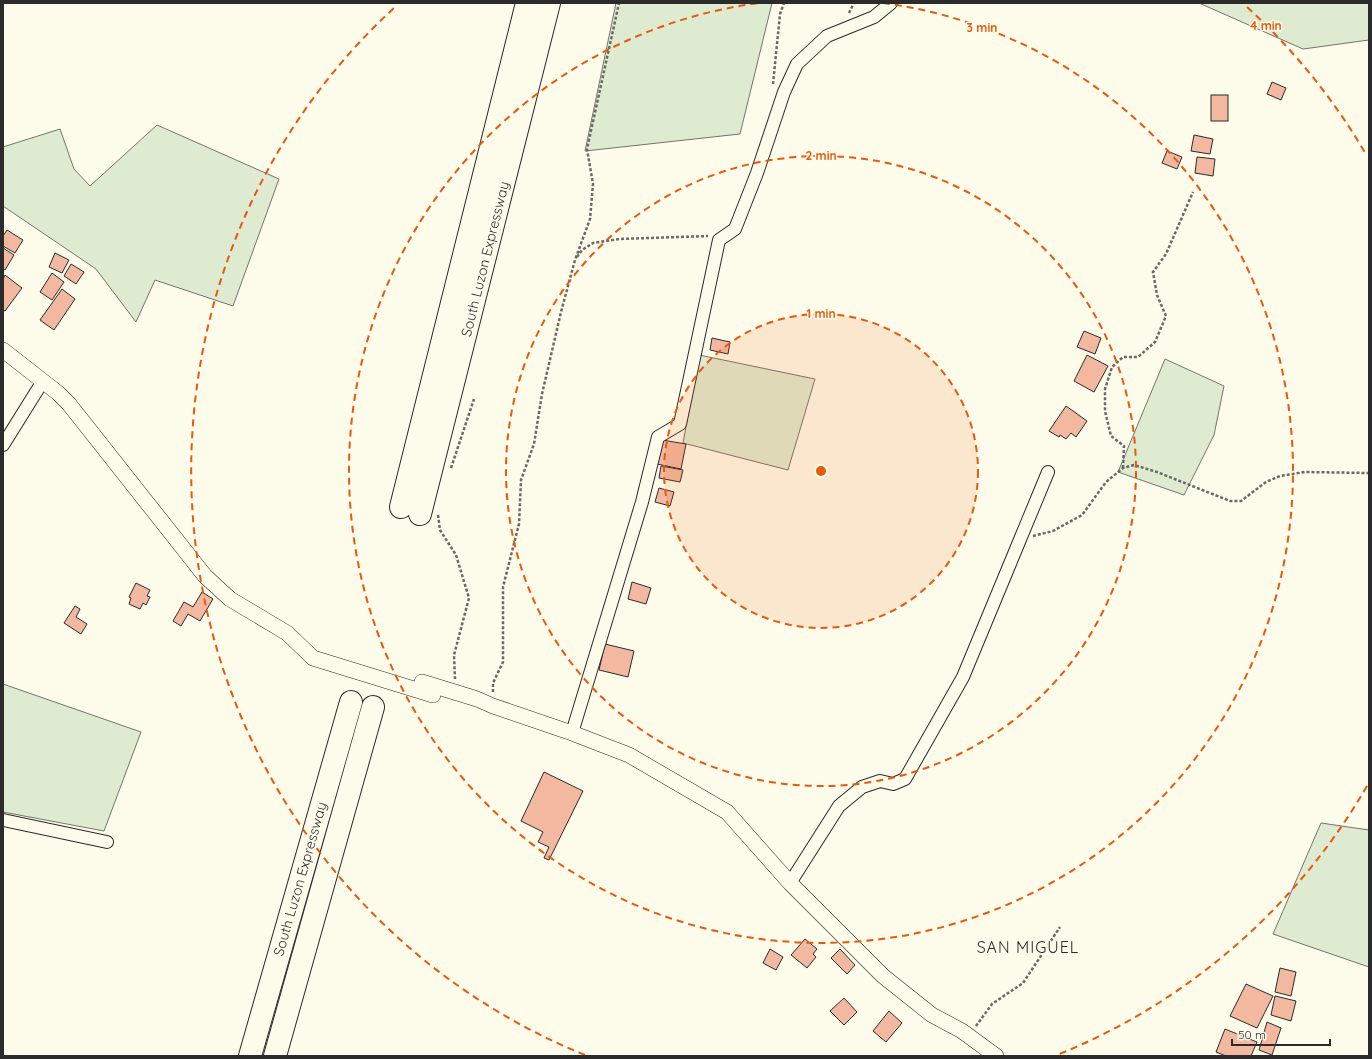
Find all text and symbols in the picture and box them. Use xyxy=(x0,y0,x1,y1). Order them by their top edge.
text: 4 min xyxy=(1250,18,1282,33)
text: 3 min xyxy=(967,20,997,35)
text: 2 min xyxy=(805,148,837,163)
street label: South Luzon Expressway xyxy=(457,179,513,339)
text: 1 min xyxy=(806,306,836,321)
centre of rings xyxy=(814,464,828,478)
street label: South Luzon Expressway xyxy=(269,800,331,958)
district label: SAN MIGUEL xyxy=(977,937,1079,957)
scale bar xyxy=(1232,1021,1330,1047)
text: 50 m xyxy=(1238,1027,1266,1042)

